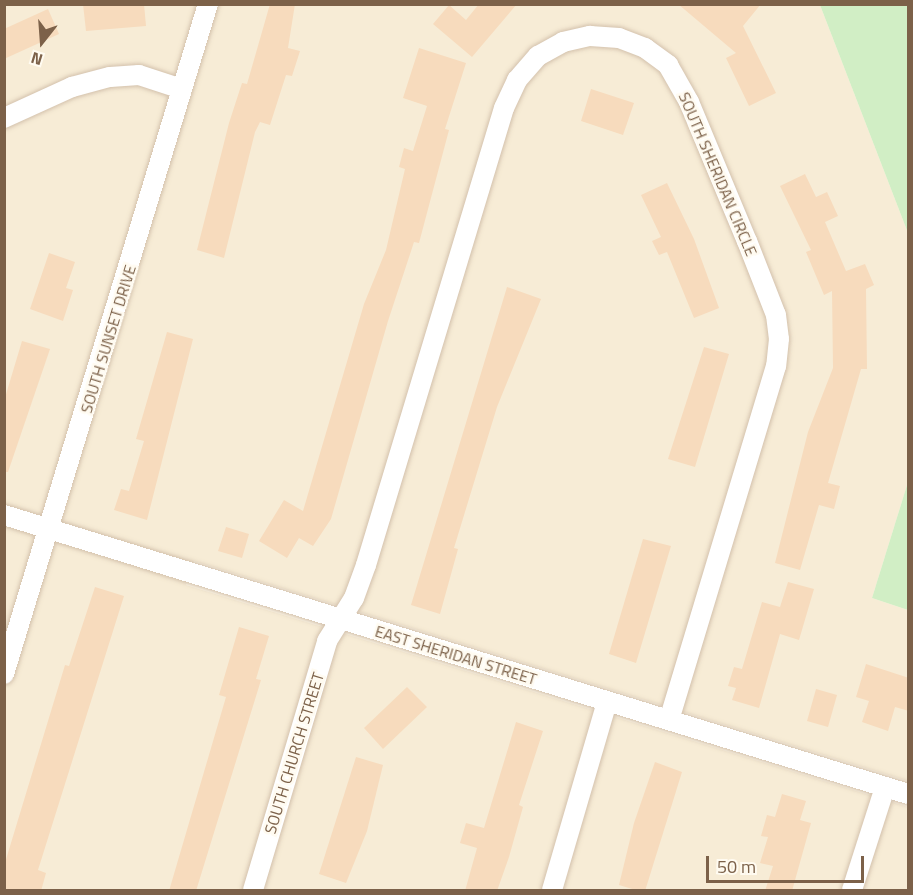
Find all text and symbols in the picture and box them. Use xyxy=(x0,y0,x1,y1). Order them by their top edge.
north arrow xyxy=(12,12,72,72)
text: N xyxy=(28,46,46,72)
street label: SOUTH SHERIDAN CIRCLE xyxy=(675,89,761,259)
street label: SOUTH SUNSET DRIVE xyxy=(76,263,140,415)
street label: EAST SHERIDAN STREET xyxy=(373,621,539,689)
street label: SOUTH CHURCH STREET xyxy=(260,670,328,836)
scale bar xyxy=(709,844,866,882)
text: 50 m xyxy=(717,853,756,880)

